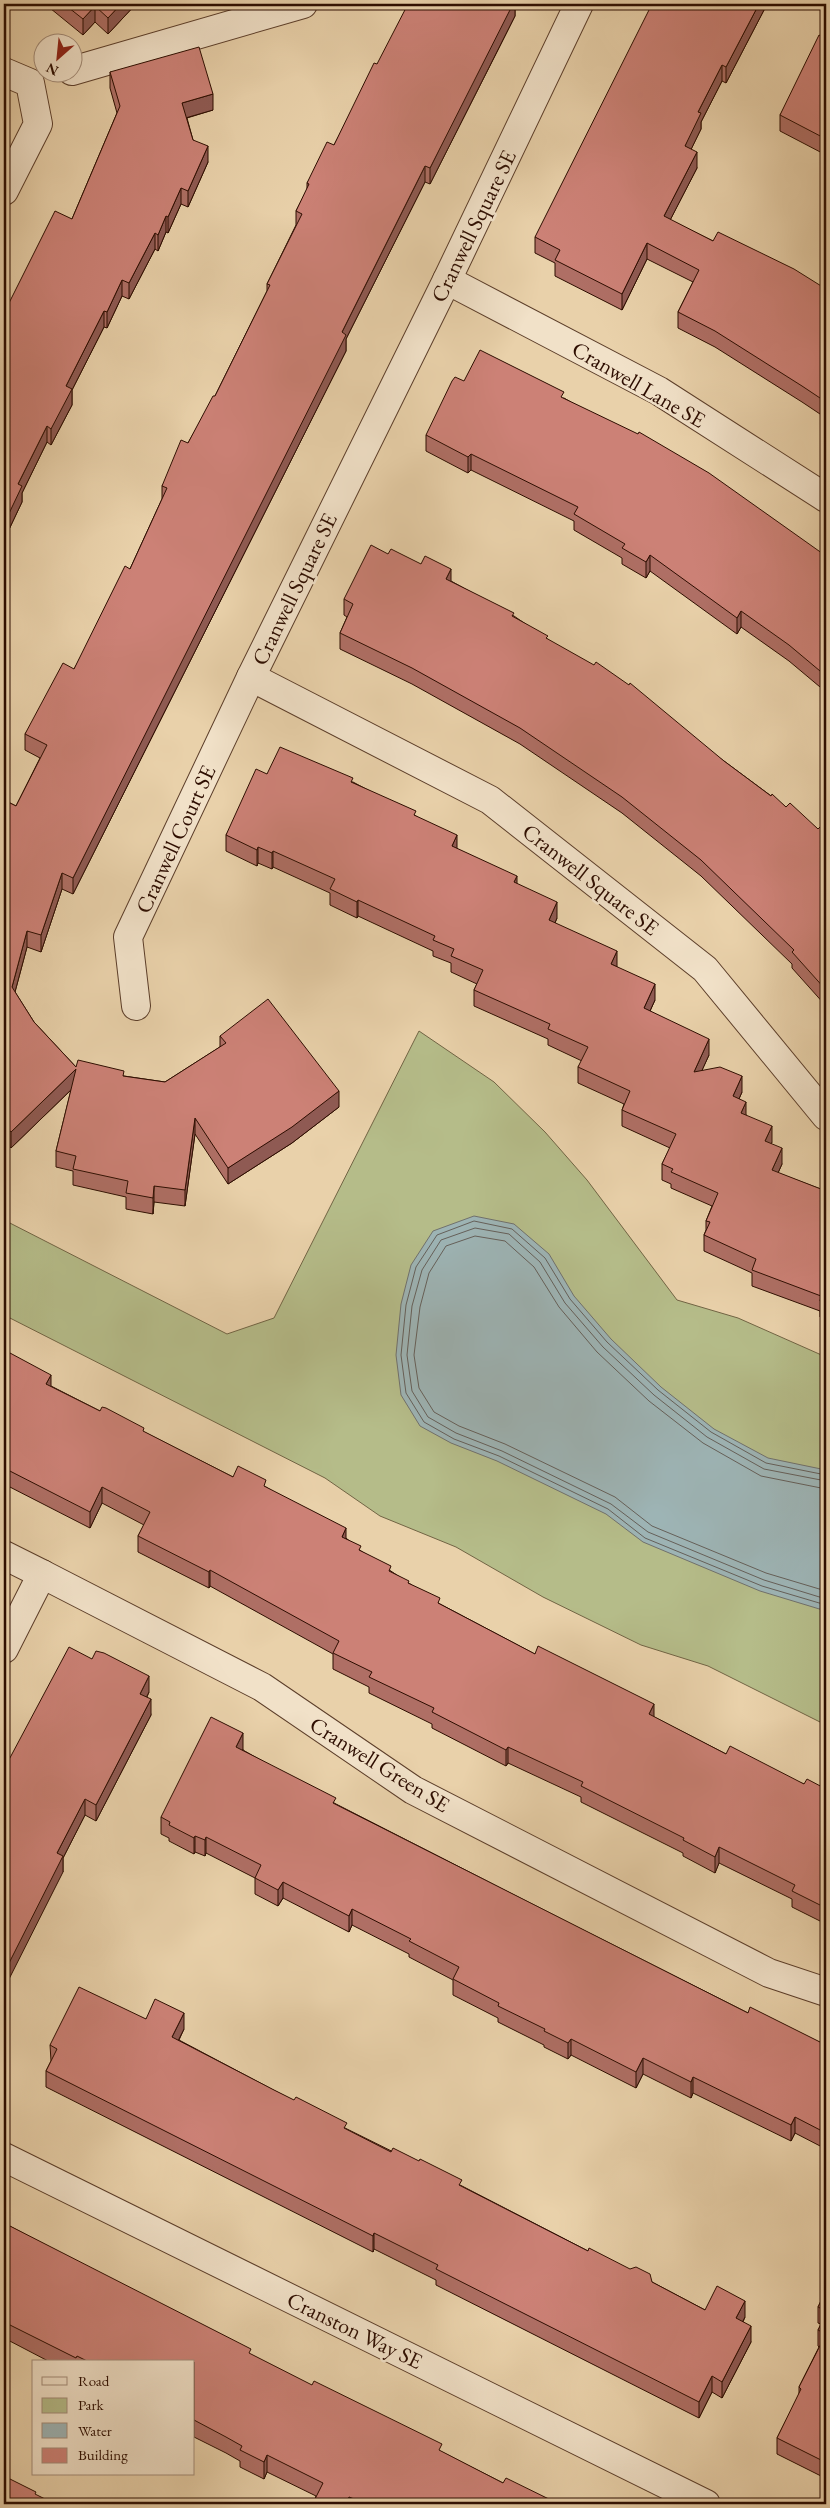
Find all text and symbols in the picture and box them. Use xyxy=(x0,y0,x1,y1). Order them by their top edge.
north arrow xyxy=(32,32,82,82)
text: N xyxy=(42,59,61,80)
street label: Cranwell Square SE xyxy=(424,145,523,307)
street label: Cranwell Lane SE xyxy=(567,334,711,434)
street label: Cranwell Square SE xyxy=(245,508,344,670)
street label: Cranwell Court SE xyxy=(128,760,222,918)
street label: Cranwell Square SE xyxy=(516,817,665,942)
street label: Cranwell Green SE xyxy=(304,1710,455,1819)
street label: Cranston Way SE xyxy=(282,2285,427,2376)
legend xyxy=(32,2360,195,2476)
text: Road xyxy=(78,2371,110,2390)
text: Park xyxy=(78,2395,105,2414)
text: Water xyxy=(78,2421,112,2440)
text: Building xyxy=(78,2445,128,2464)

